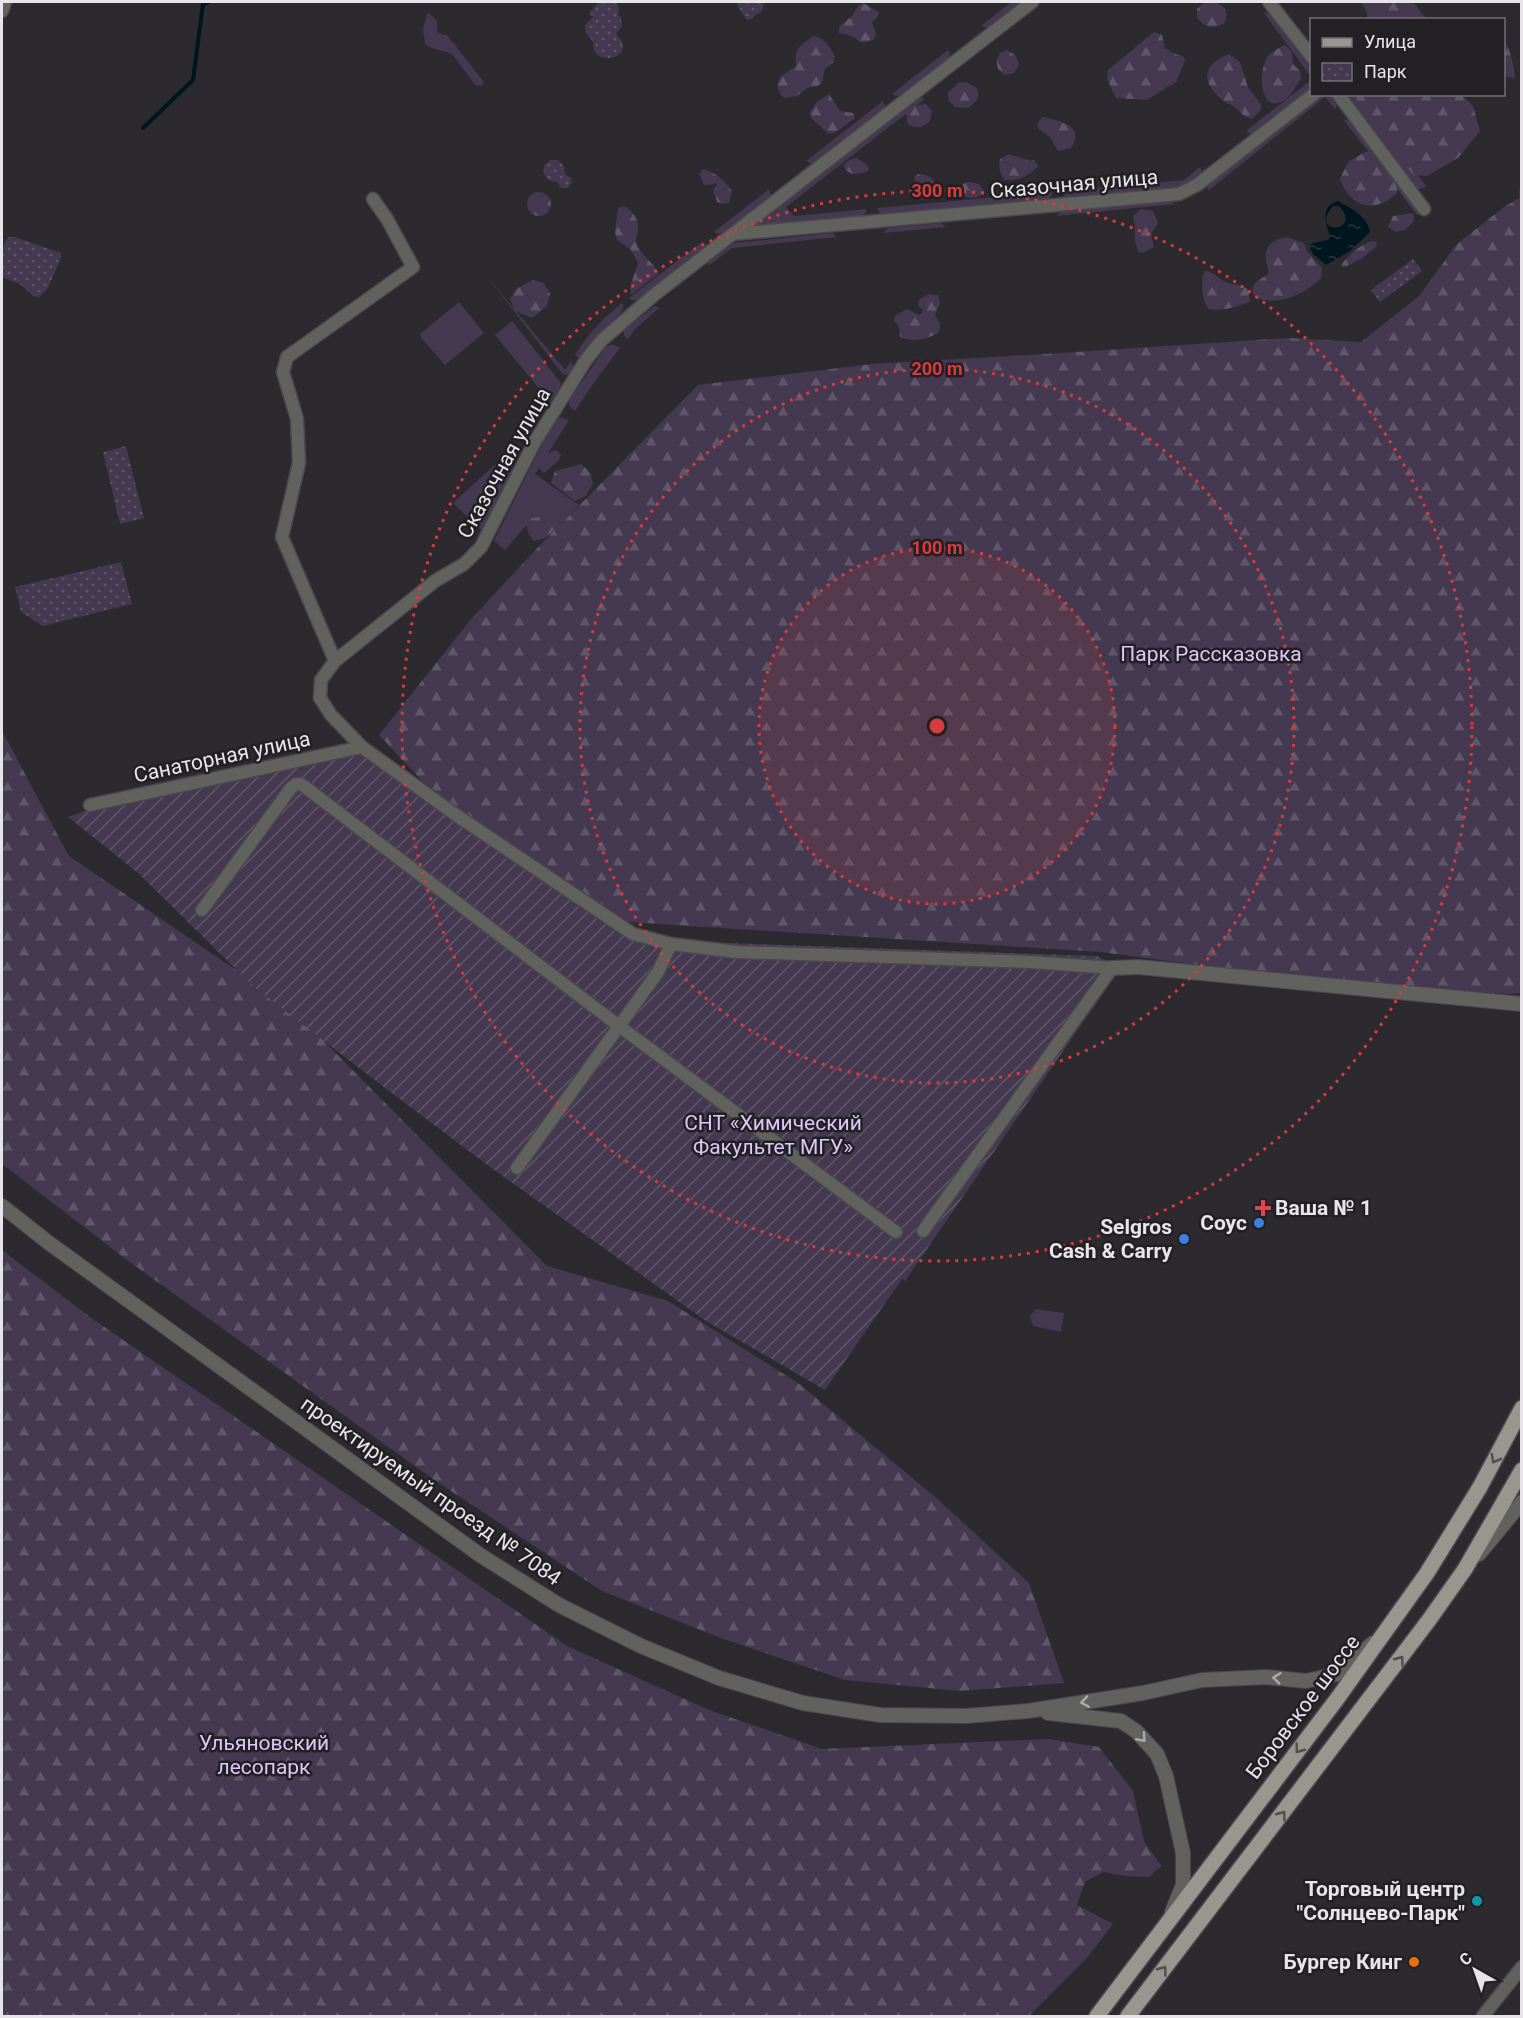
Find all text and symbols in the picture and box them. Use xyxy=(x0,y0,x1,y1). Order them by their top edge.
legend xyxy=(1310,18,1505,96)
text: Улица xyxy=(1364,31,1416,52)
text: Парк xyxy=(1364,61,1407,82)
street label: Сказочная улица xyxy=(989,165,1159,203)
text: 300 m xyxy=(911,180,963,201)
text: 200 m xyxy=(911,358,963,379)
street label: Сказочная улица xyxy=(453,384,555,542)
text: 100 m xyxy=(911,537,963,558)
park label: Парк Рассказовка xyxy=(1120,642,1302,666)
centre of rings xyxy=(927,716,947,736)
street label: Санаторная улица xyxy=(132,727,312,787)
park label: СНТ «Химический Факультет МГУ» xyxy=(684,1111,862,1159)
place label: Ваша № 1 xyxy=(1275,1196,1372,1220)
marker: Ваша № 1 xyxy=(1256,1201,1270,1215)
place label: Соус xyxy=(1200,1211,1247,1235)
place label: Selgros Cash & Carry xyxy=(1049,1215,1172,1263)
marker: Соус xyxy=(1252,1216,1266,1230)
marker: Selgros Cash & Carry xyxy=(1177,1232,1191,1246)
street label: проектируемый проезд № 7084 xyxy=(296,1392,566,1590)
one-way arrow xyxy=(1491,1453,1502,1464)
street label: Боровское шоссе xyxy=(1241,1630,1365,1784)
one-way arrow xyxy=(1392,1655,1403,1666)
one-way arrow xyxy=(1273,1672,1282,1685)
one-way arrow xyxy=(1080,1695,1090,1708)
park label: Ульяновский лесопарк xyxy=(199,1731,329,1779)
one-way arrow xyxy=(1135,1732,1146,1742)
one-way arrow xyxy=(1295,1742,1306,1753)
one-way arrow xyxy=(1274,1810,1285,1821)
place label: Торговый центр "Солнцево-Парк" xyxy=(1297,1877,1465,1925)
marker: Торговый центр "Солнцево-Парк" xyxy=(1470,1894,1484,1908)
north arrow xyxy=(1445,1940,1505,2000)
text: С xyxy=(1456,1948,1476,1970)
place label: Бургер Кинг xyxy=(1283,1950,1402,1974)
marker: Бургер Кинг xyxy=(1407,1955,1421,1969)
one-way arrow xyxy=(1156,1966,1167,1977)

